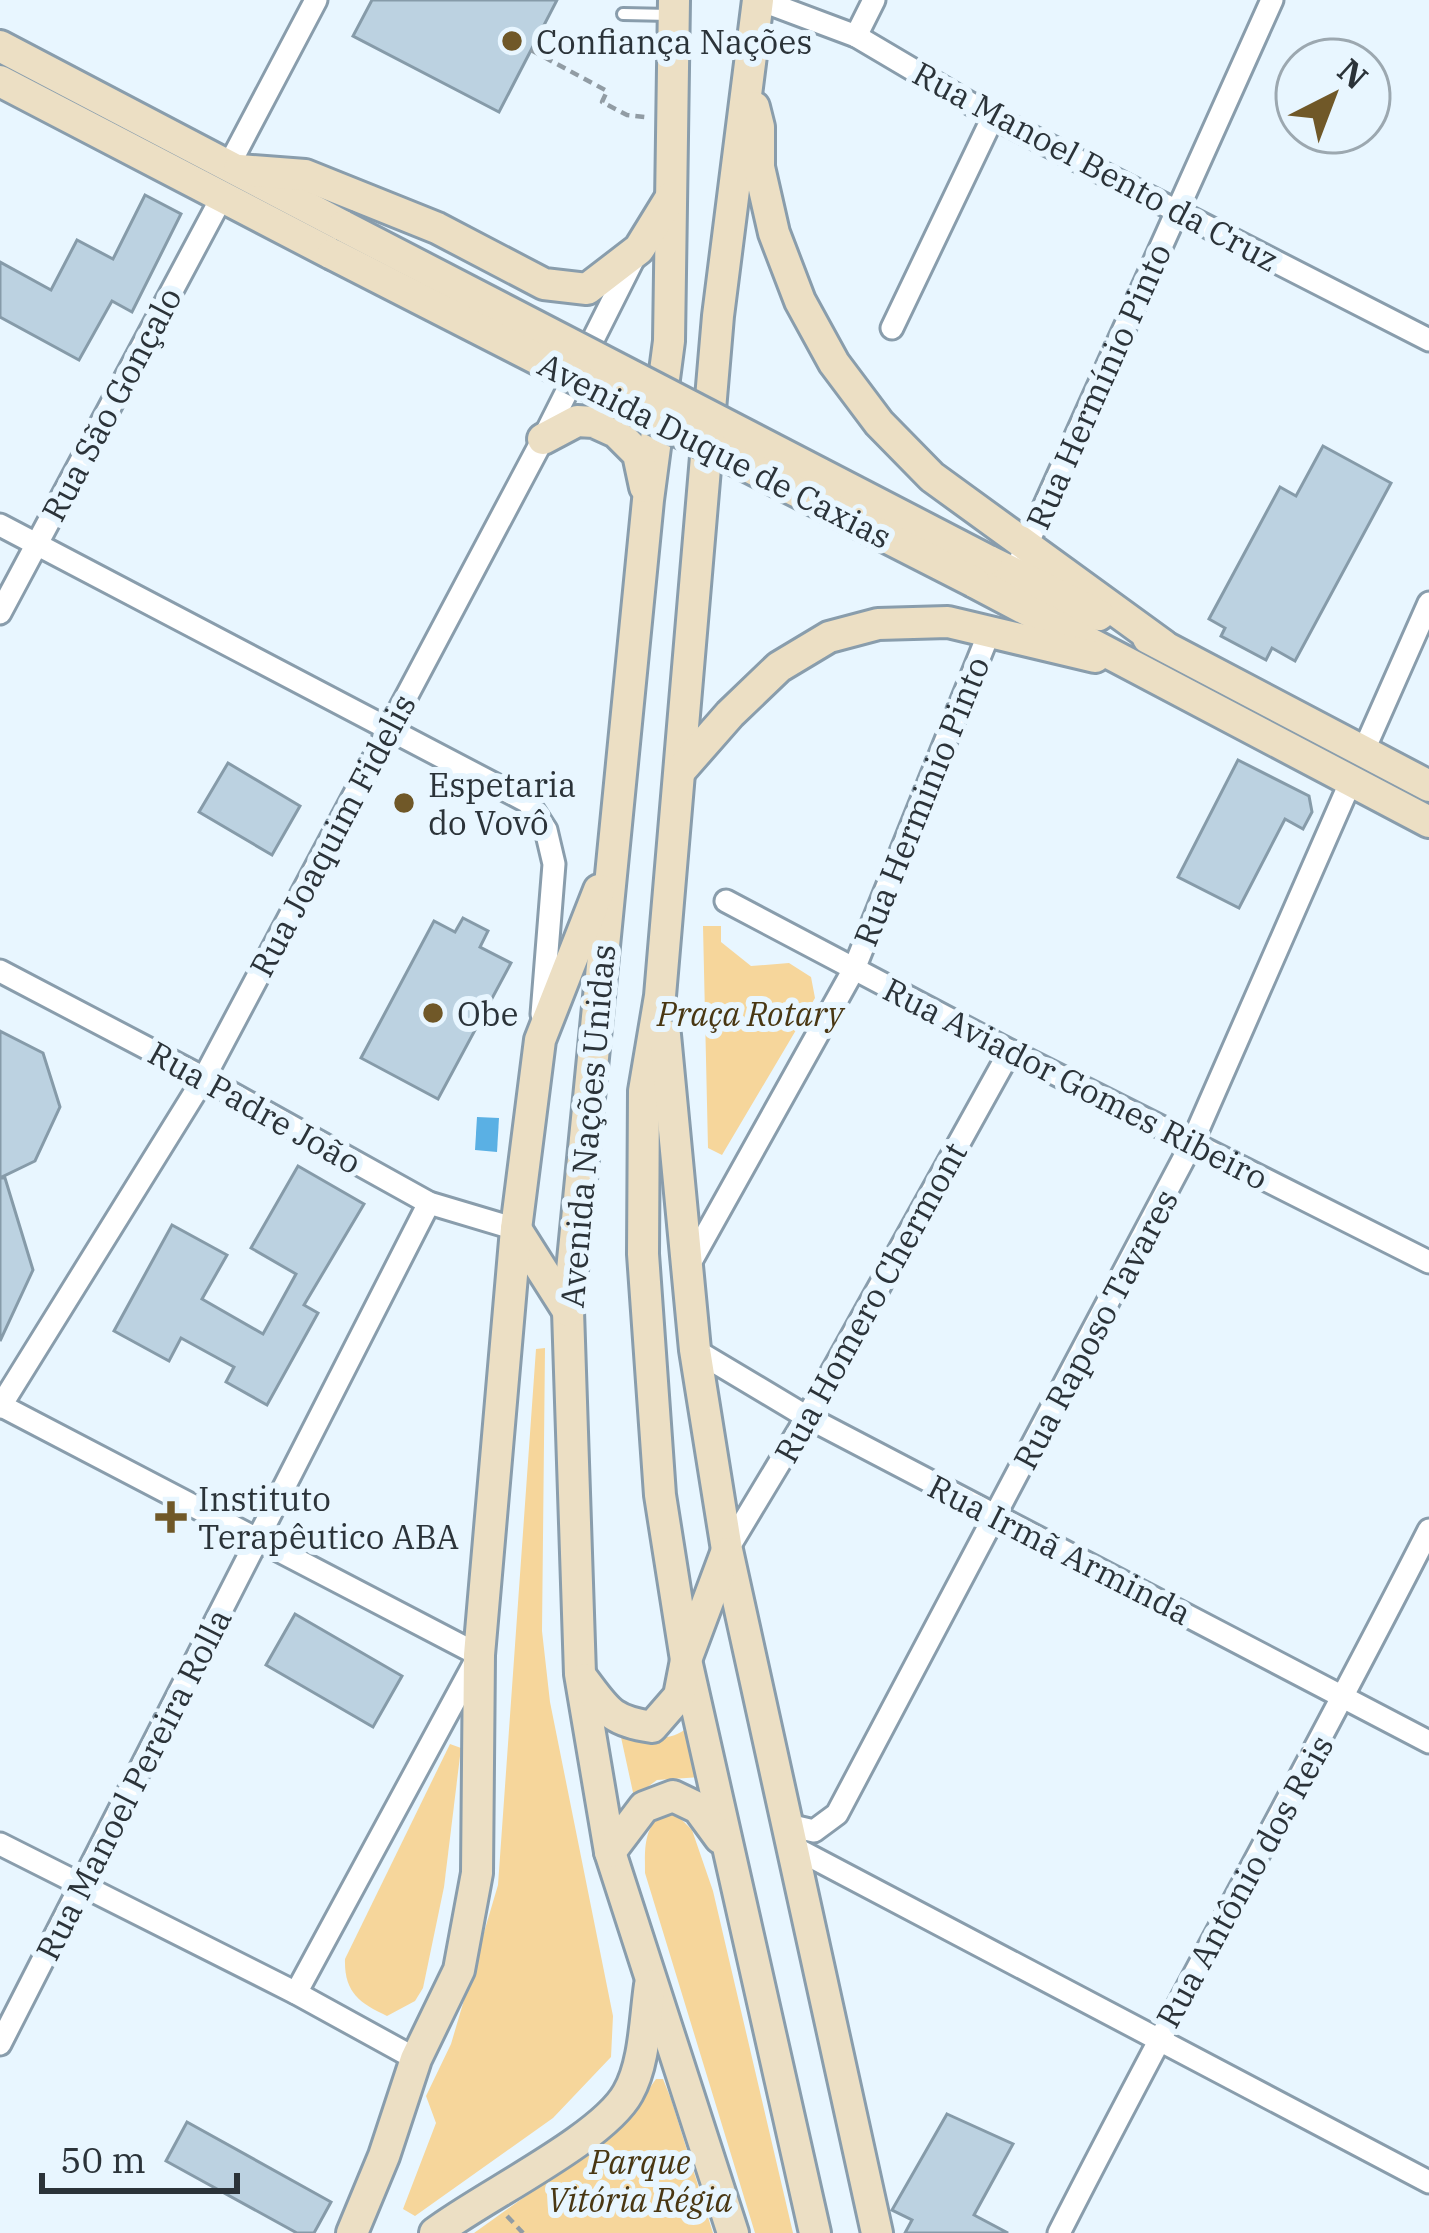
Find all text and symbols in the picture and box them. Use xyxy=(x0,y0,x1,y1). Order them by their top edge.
place label: Confiança Nações xyxy=(536,20,812,63)
marker: Confiança Nações xyxy=(499,28,525,54)
north arrow xyxy=(1273,36,1393,156)
text: N xyxy=(1329,49,1377,98)
street label: Rua Manoel Bento da Cruz xyxy=(906,51,1286,281)
street label: Rua Hermínio Pinto xyxy=(1016,236,1180,536)
street label: Rua São Gonçalo xyxy=(31,280,191,528)
street label: Avenida Duque de Caxias xyxy=(531,342,899,558)
street label: Rua Herminio Pinto xyxy=(843,650,999,952)
street label: Rua Joaquim Fidelis xyxy=(239,686,425,984)
place label: Espetaria do Vovô xyxy=(428,763,576,844)
marker: Espetaria do Vovô xyxy=(391,790,417,816)
street label: Avenida Nações Unidas xyxy=(550,943,624,1309)
street label: Rua Aviador Gomes Ribeiro xyxy=(876,967,1276,1199)
place label: Obe xyxy=(457,992,518,1035)
park label: Praça Rotary xyxy=(656,992,846,1035)
marker: Obe xyxy=(420,1000,446,1026)
street label: Rua Padre João xyxy=(141,1031,369,1183)
street label: Rua Homero Chermont xyxy=(764,1134,976,1470)
street label: Rua Raposo Tavares xyxy=(1003,1181,1187,1477)
street label: Rua Irmã Arminda xyxy=(921,1464,1199,1634)
place label: Instituto Terapêutico ABA xyxy=(198,1477,459,1558)
marker: Instituto Terapêutico ABA xyxy=(155,1501,187,1533)
street label: Rua Manoel Pereira Rolla xyxy=(26,1601,240,1967)
street label: Rua Antônio dos Reis xyxy=(1146,1727,1342,2035)
scale bar xyxy=(42,2119,237,2193)
text: 50 m xyxy=(60,2136,146,2183)
park label: Parque Vitória Régia xyxy=(548,2140,732,2221)

